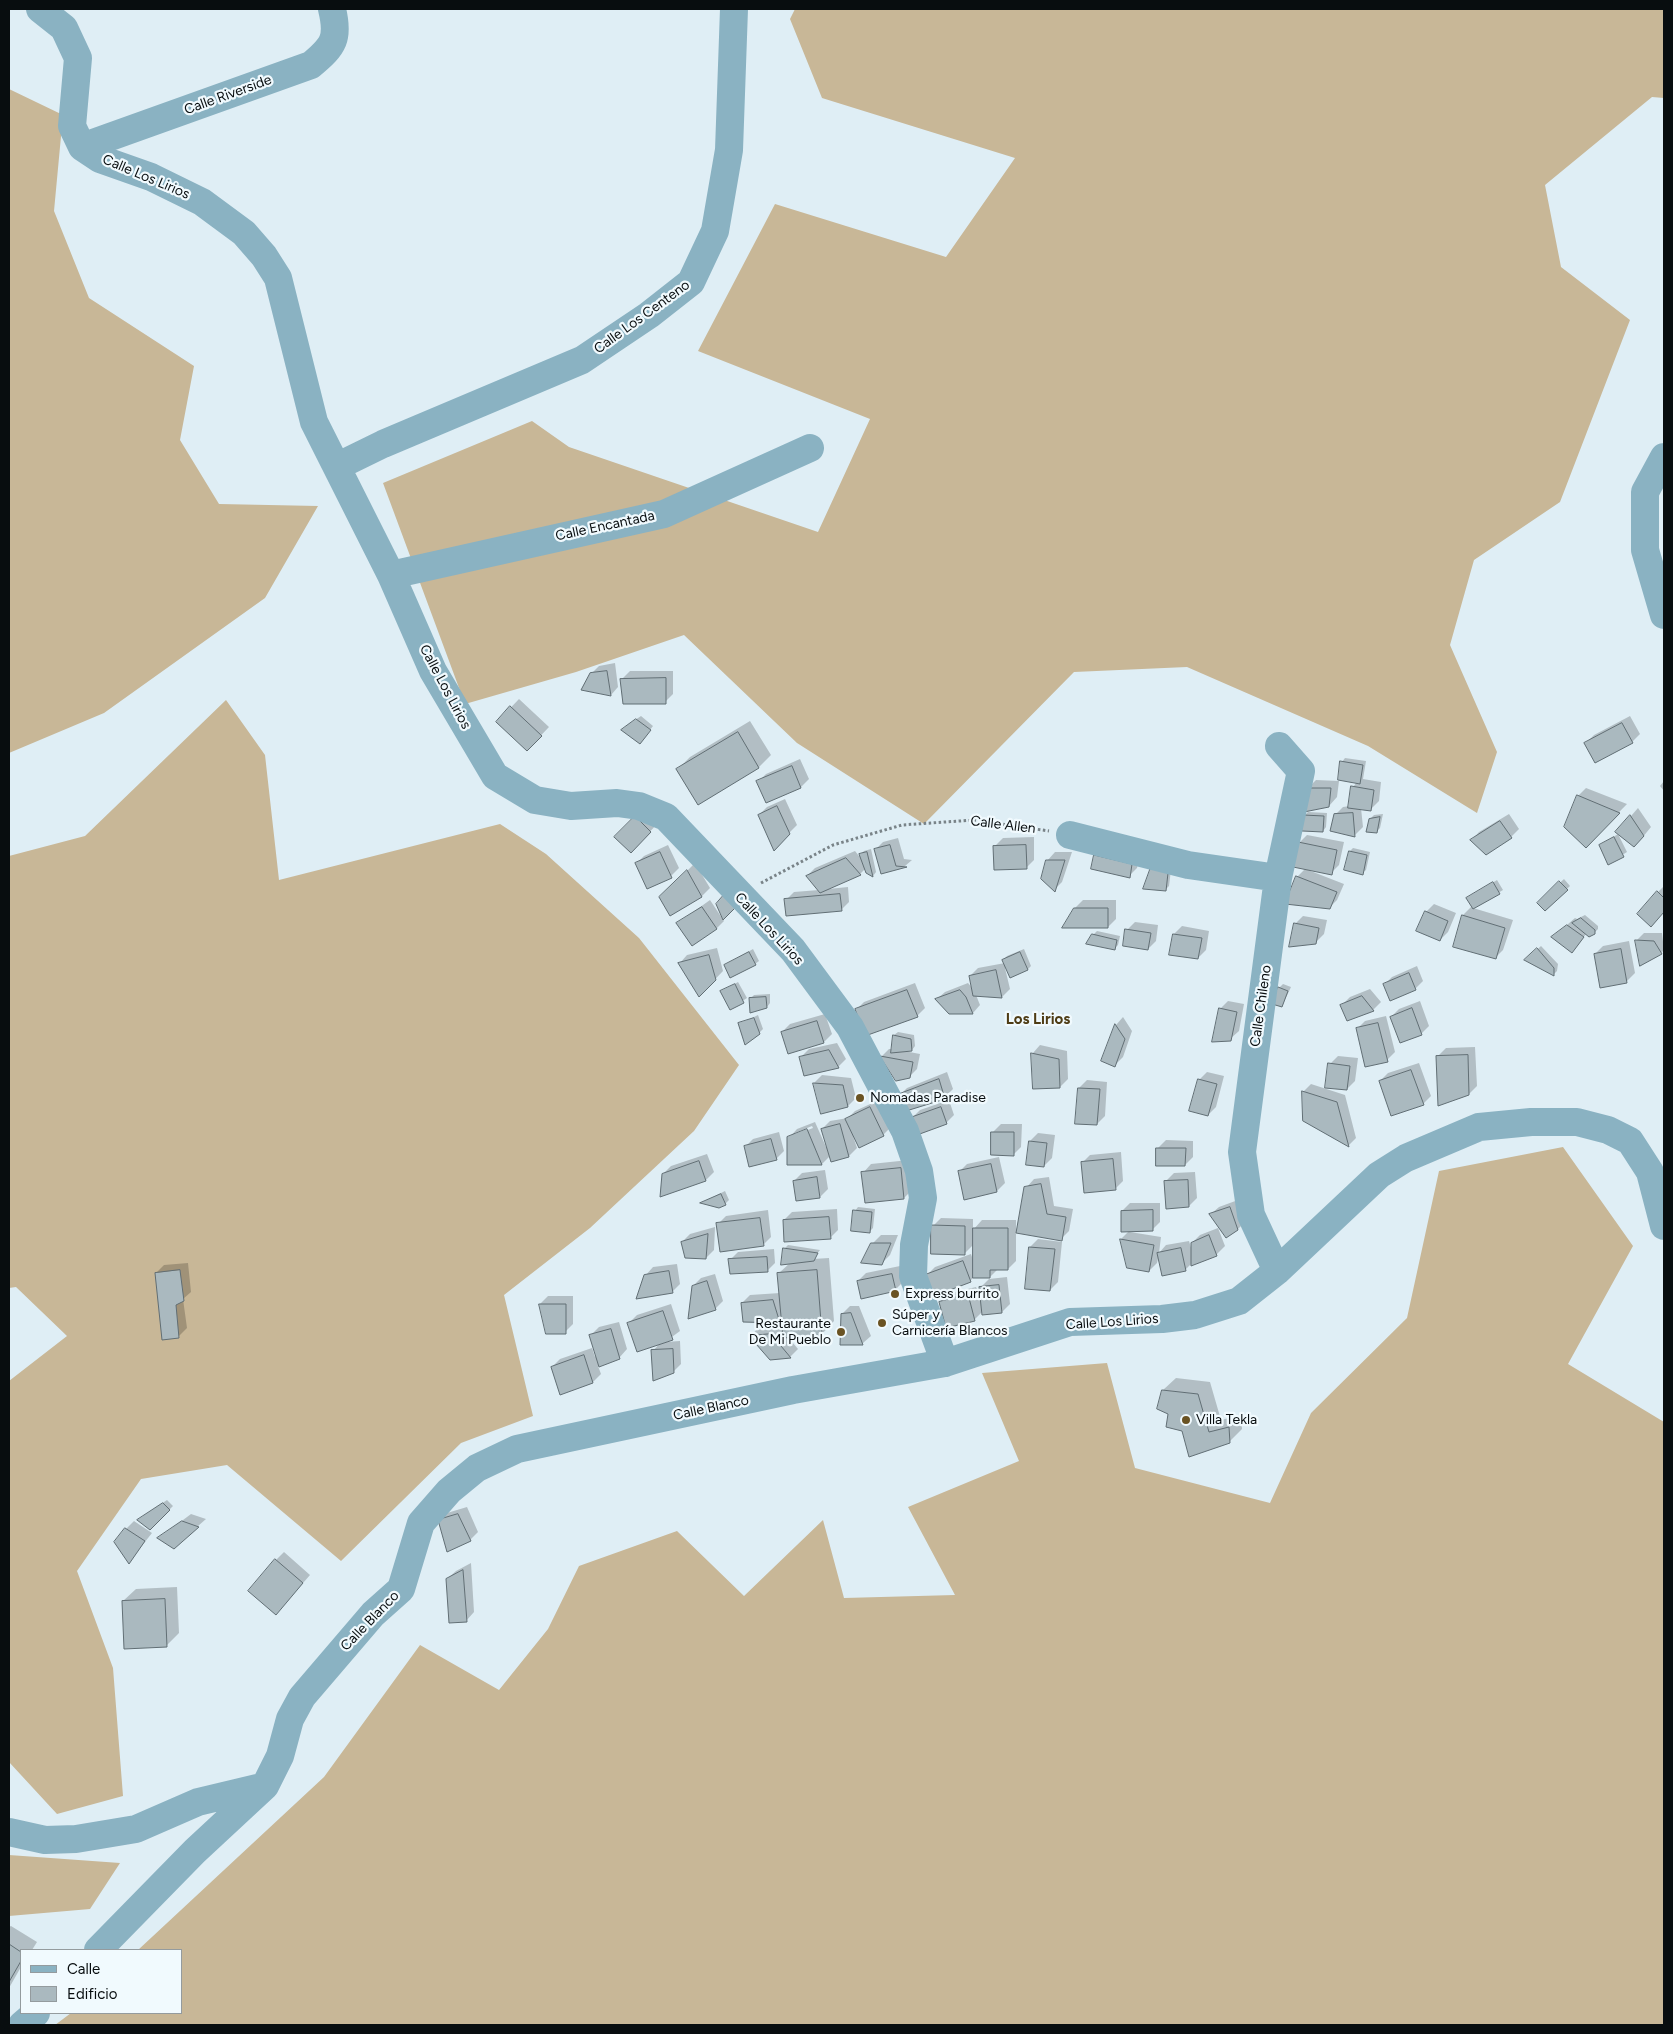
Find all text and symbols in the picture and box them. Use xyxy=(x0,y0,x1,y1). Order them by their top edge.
street label: Calle Riverside xyxy=(182,71,274,119)
street label: Calle Los Lirios xyxy=(100,151,192,203)
street label: Calle Los Centeno xyxy=(591,277,693,357)
street label: Calle Encantada xyxy=(554,507,656,545)
street label: Calle Los Lirios xyxy=(416,642,474,732)
street label: Calle Allen xyxy=(969,813,1037,837)
street label: Calle Los Lirios xyxy=(731,889,807,969)
street label: Calle Chileno xyxy=(1247,964,1275,1048)
district label: Los Lirios xyxy=(1006,1011,1070,1029)
place label: Nomadas Paradise xyxy=(870,1090,986,1106)
marker: Nomadas Paradise xyxy=(854,1092,866,1104)
place label: Express burrito xyxy=(905,1286,999,1302)
marker: Express burrito xyxy=(889,1288,901,1300)
place label: Súper y Carnicería Blancos xyxy=(892,1307,1008,1340)
street label: Calle Los Lirios xyxy=(1065,1310,1159,1334)
place label: Restaurante De Mi Pueblo xyxy=(749,1316,831,1348)
marker: Súper y Carnicería Blancos xyxy=(876,1317,888,1329)
marker: Restaurante De Mi Pueblo xyxy=(835,1326,847,1338)
street label: Calle Blanco xyxy=(672,1392,750,1424)
place label: Villa Tekla xyxy=(1196,1412,1257,1428)
marker: Villa Tekla xyxy=(1180,1414,1192,1426)
street label: Calle Blanco xyxy=(337,1588,403,1654)
legend xyxy=(20,1949,182,2014)
text: Calle xyxy=(67,1960,100,1978)
text: Edificio xyxy=(67,1985,117,2003)

